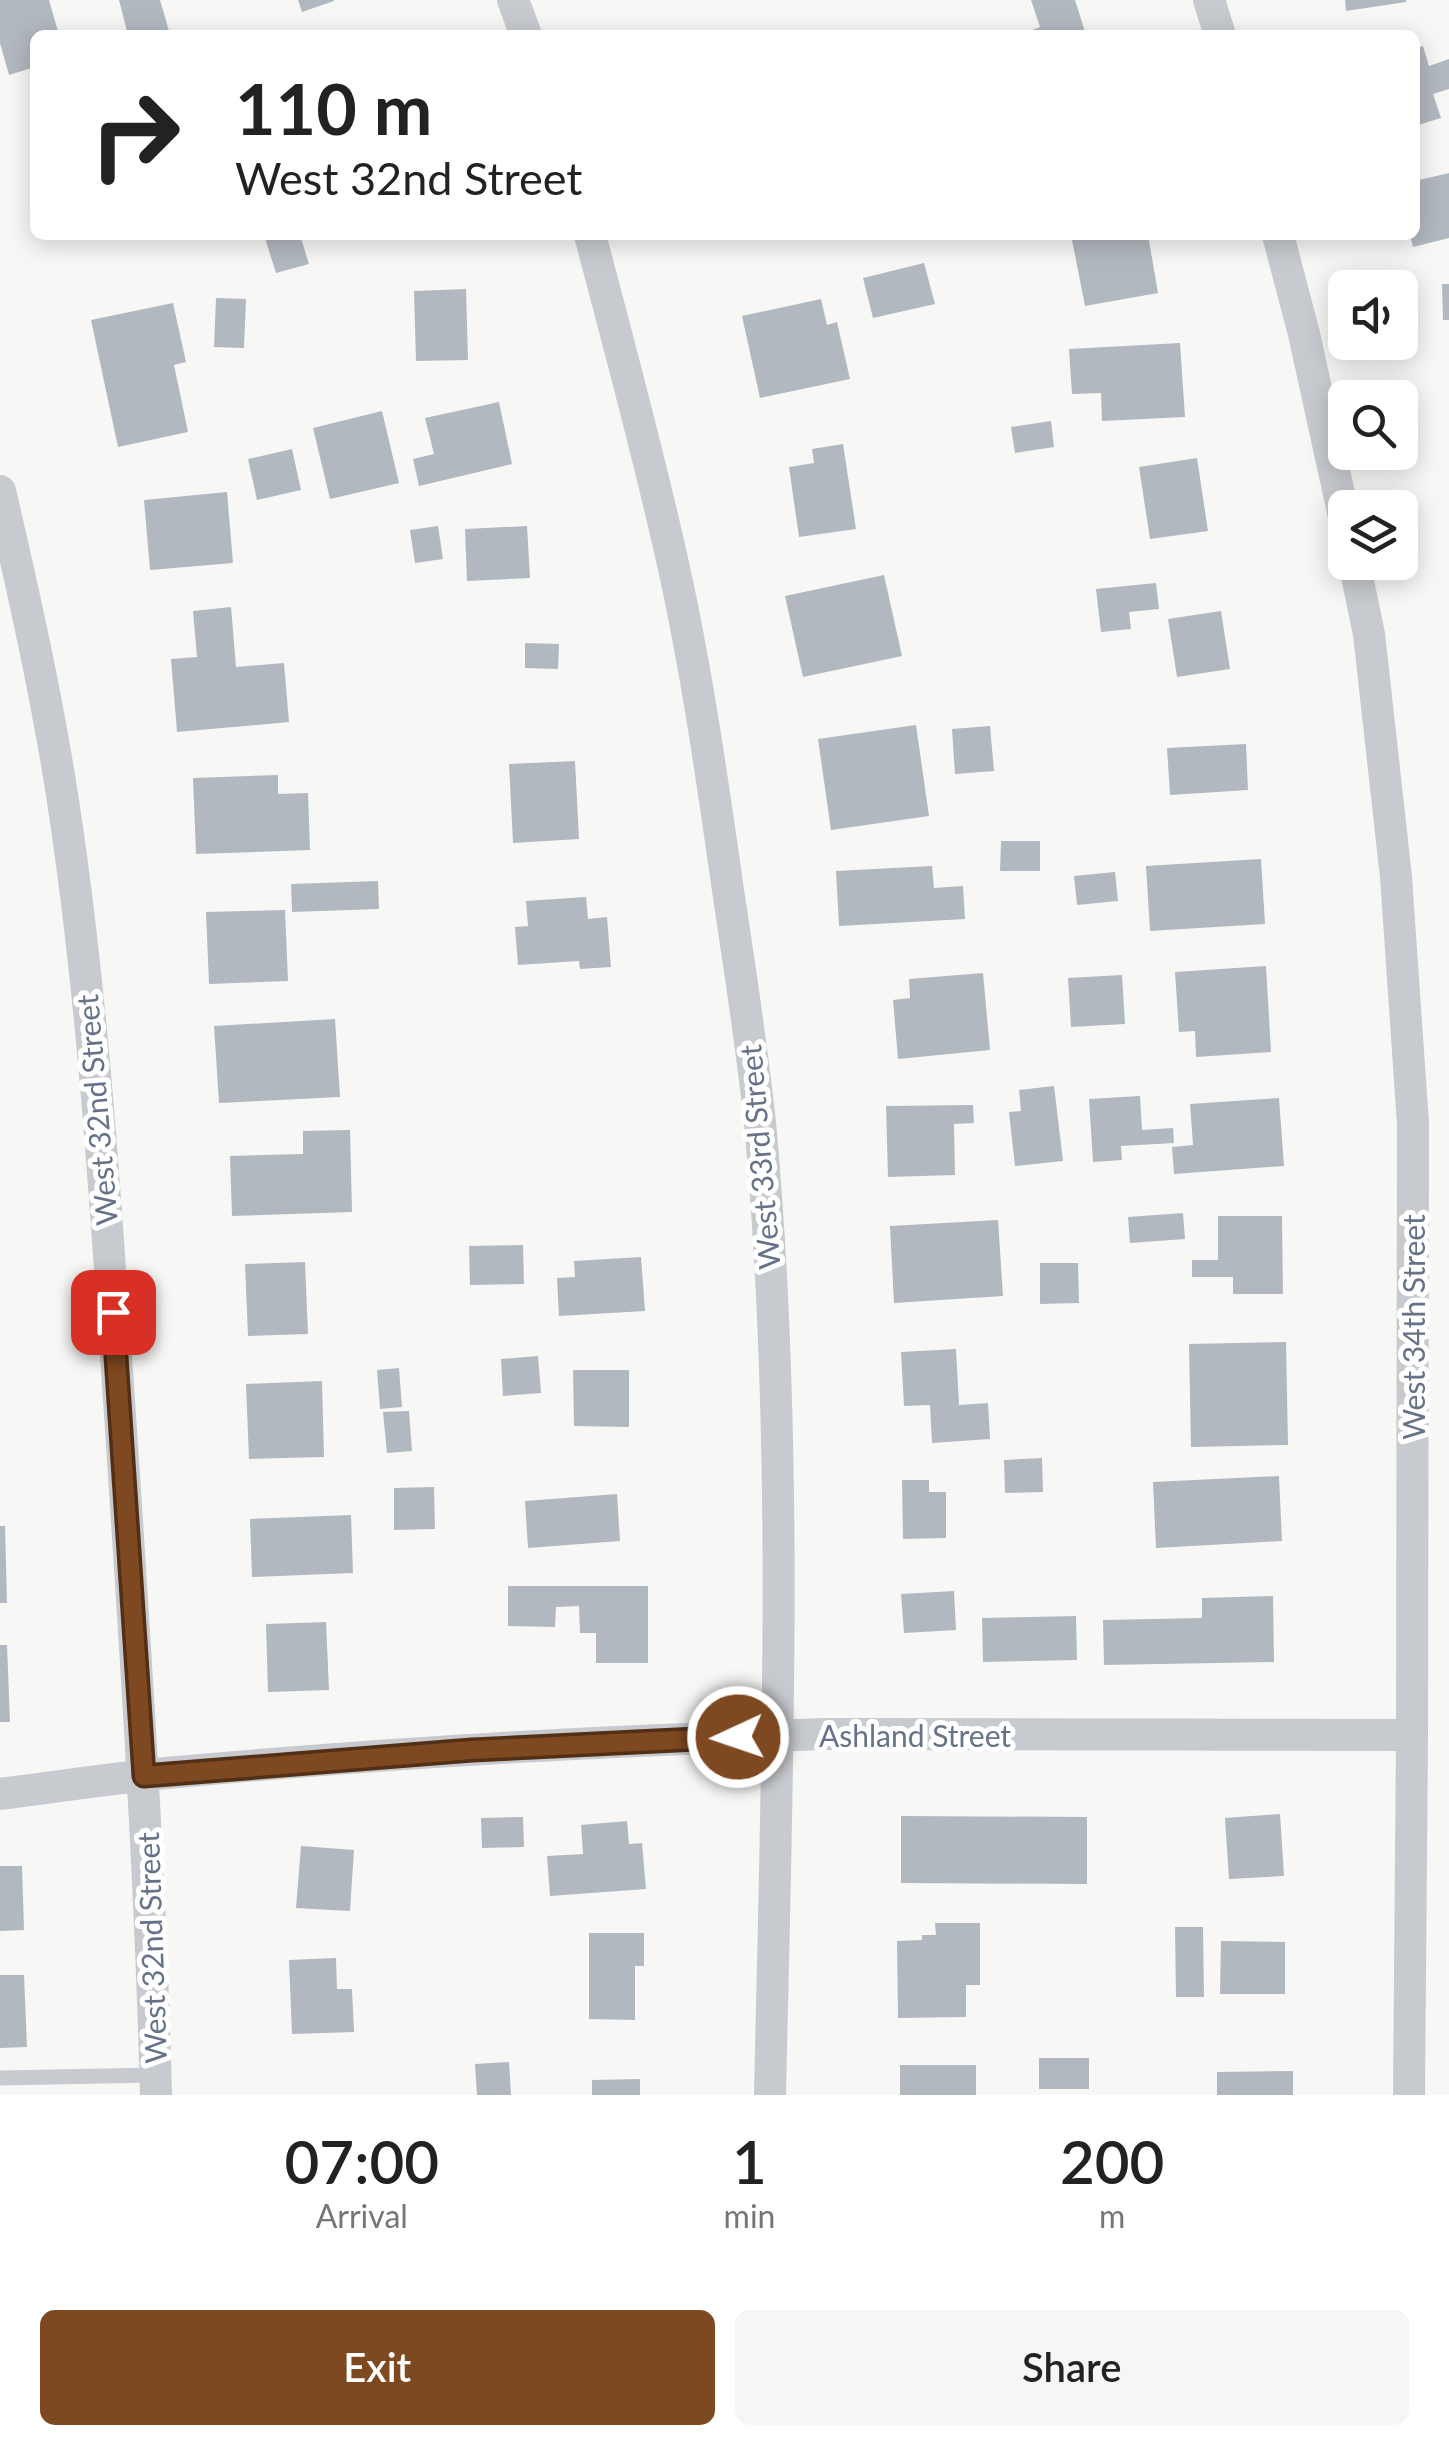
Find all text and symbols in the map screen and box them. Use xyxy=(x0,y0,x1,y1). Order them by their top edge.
text: 110 m xyxy=(235,66,432,150)
icon: right xyxy=(70,70,200,200)
text: West 32nd Street xyxy=(235,151,582,205)
map controls xyxy=(1328,270,1418,580)
button: sound xyxy=(1328,270,1418,360)
button: search xyxy=(1328,380,1418,470)
button: layers xyxy=(1328,490,1418,580)
street label: West 32nd Street xyxy=(68,993,124,1227)
street label: West 33rd Street xyxy=(731,1043,787,1271)
street label: West 34th Street xyxy=(1395,1214,1431,1440)
pin xyxy=(71,1270,156,1355)
icon: arrive xyxy=(86,1285,141,1340)
position arrow xyxy=(686,1685,790,1789)
street label: Ashland Street xyxy=(819,1717,1011,1753)
street label: West 32nd Street xyxy=(129,1831,173,2064)
text: 07:00 xyxy=(285,2125,439,2197)
text: 1 xyxy=(732,2125,767,2197)
text: 200 xyxy=(1060,2125,1164,2197)
text: Arrival xyxy=(316,2196,408,2235)
text: min xyxy=(724,2196,775,2235)
text: m xyxy=(1099,2196,1125,2235)
button: Exit xyxy=(40,2310,715,2425)
button: Share xyxy=(735,2310,1409,2425)

